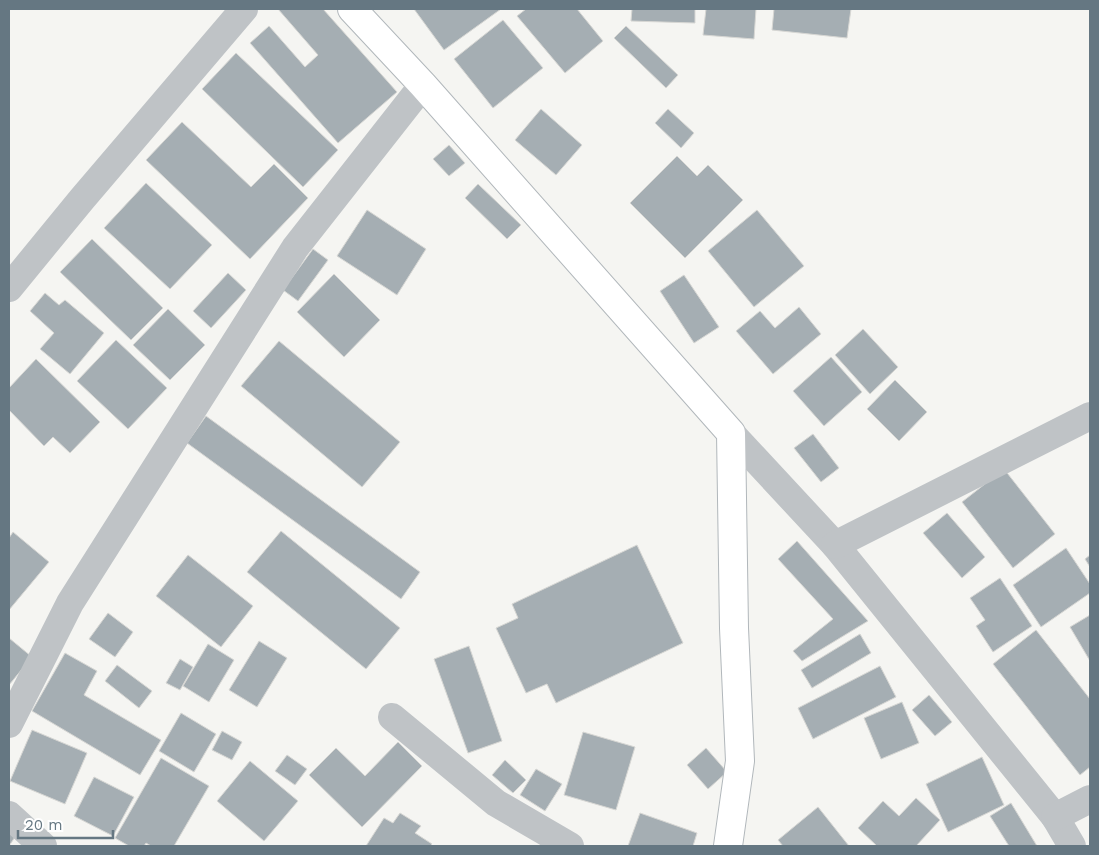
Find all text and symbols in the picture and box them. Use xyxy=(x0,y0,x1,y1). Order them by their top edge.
scale bar xyxy=(18,808,112,840)
text: 20 m xyxy=(25,816,63,834)

